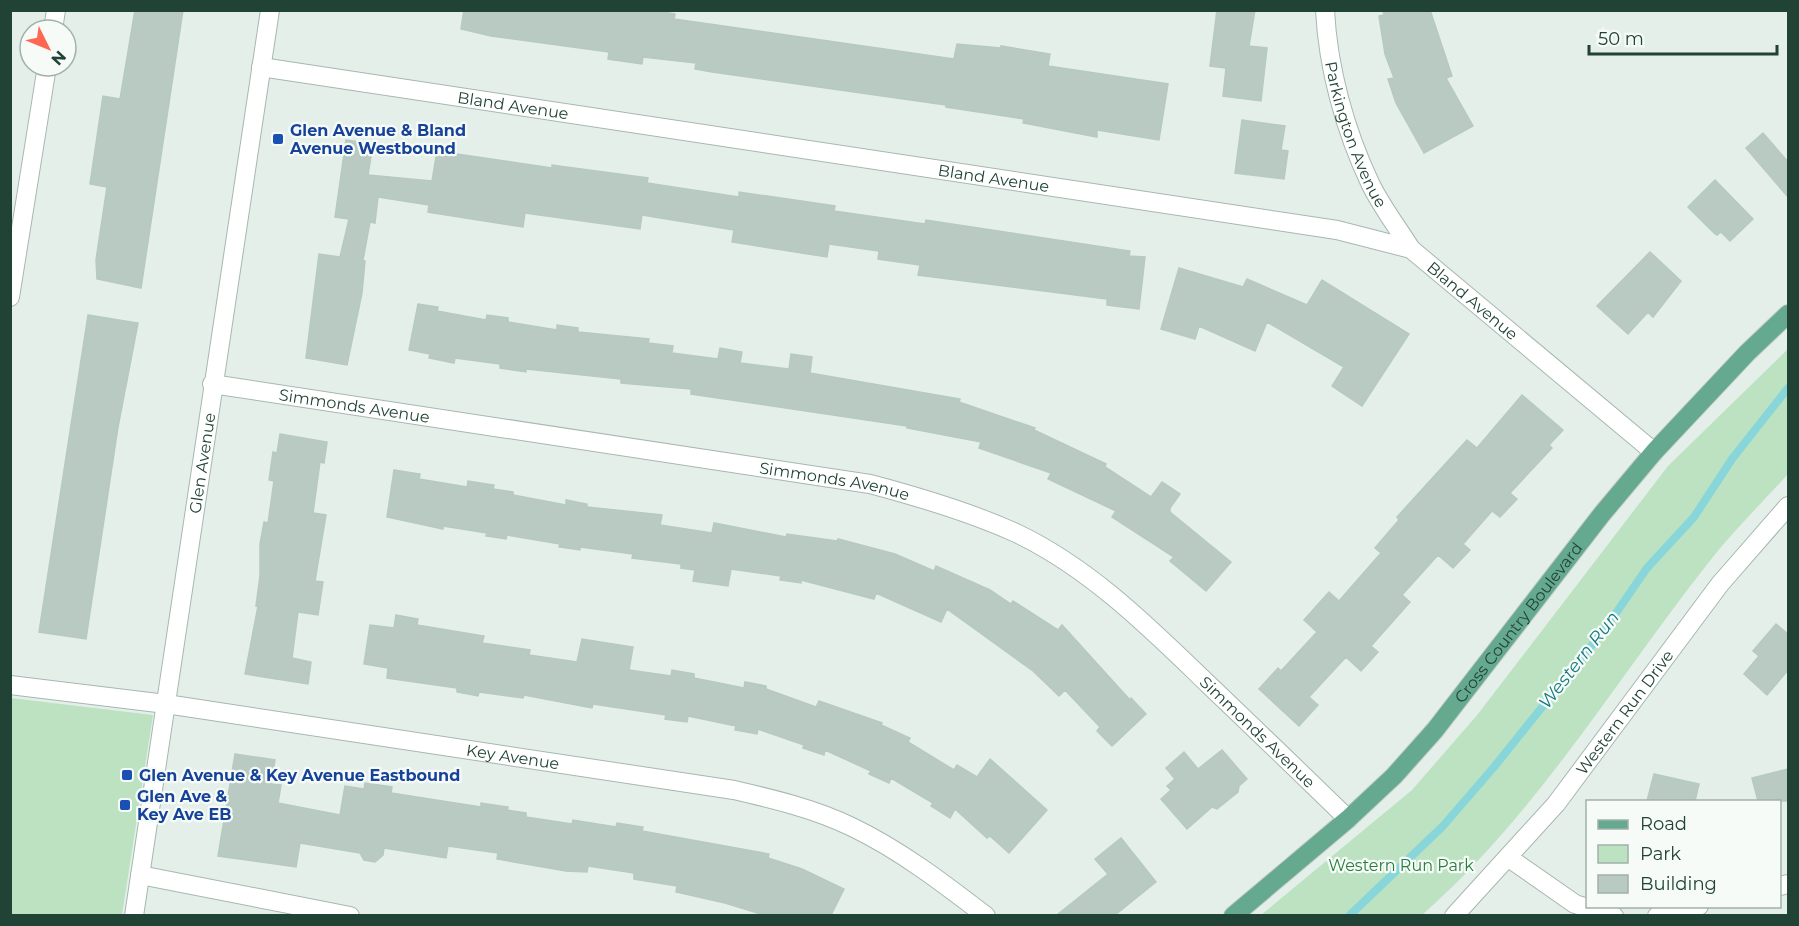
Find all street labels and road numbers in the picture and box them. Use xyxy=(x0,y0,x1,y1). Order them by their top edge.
street label: Parkington Avenue xyxy=(1321,60,1391,211)
street label: Bland Avenue xyxy=(456,88,570,123)
street label: Bland Avenue xyxy=(937,161,1050,196)
street label: Bland Avenue xyxy=(1423,258,1521,344)
street label: Simmonds Avenue xyxy=(278,385,431,427)
street label: Glen Avenue xyxy=(186,411,219,515)
street label: Simmonds Avenue xyxy=(758,458,912,504)
street label: Cross Country Boulevard xyxy=(1451,539,1586,707)
street label: Western Run Drive xyxy=(1572,646,1678,779)
street label: Simmonds Avenue xyxy=(1196,672,1319,792)
street label: Key Avenue xyxy=(465,741,561,773)

